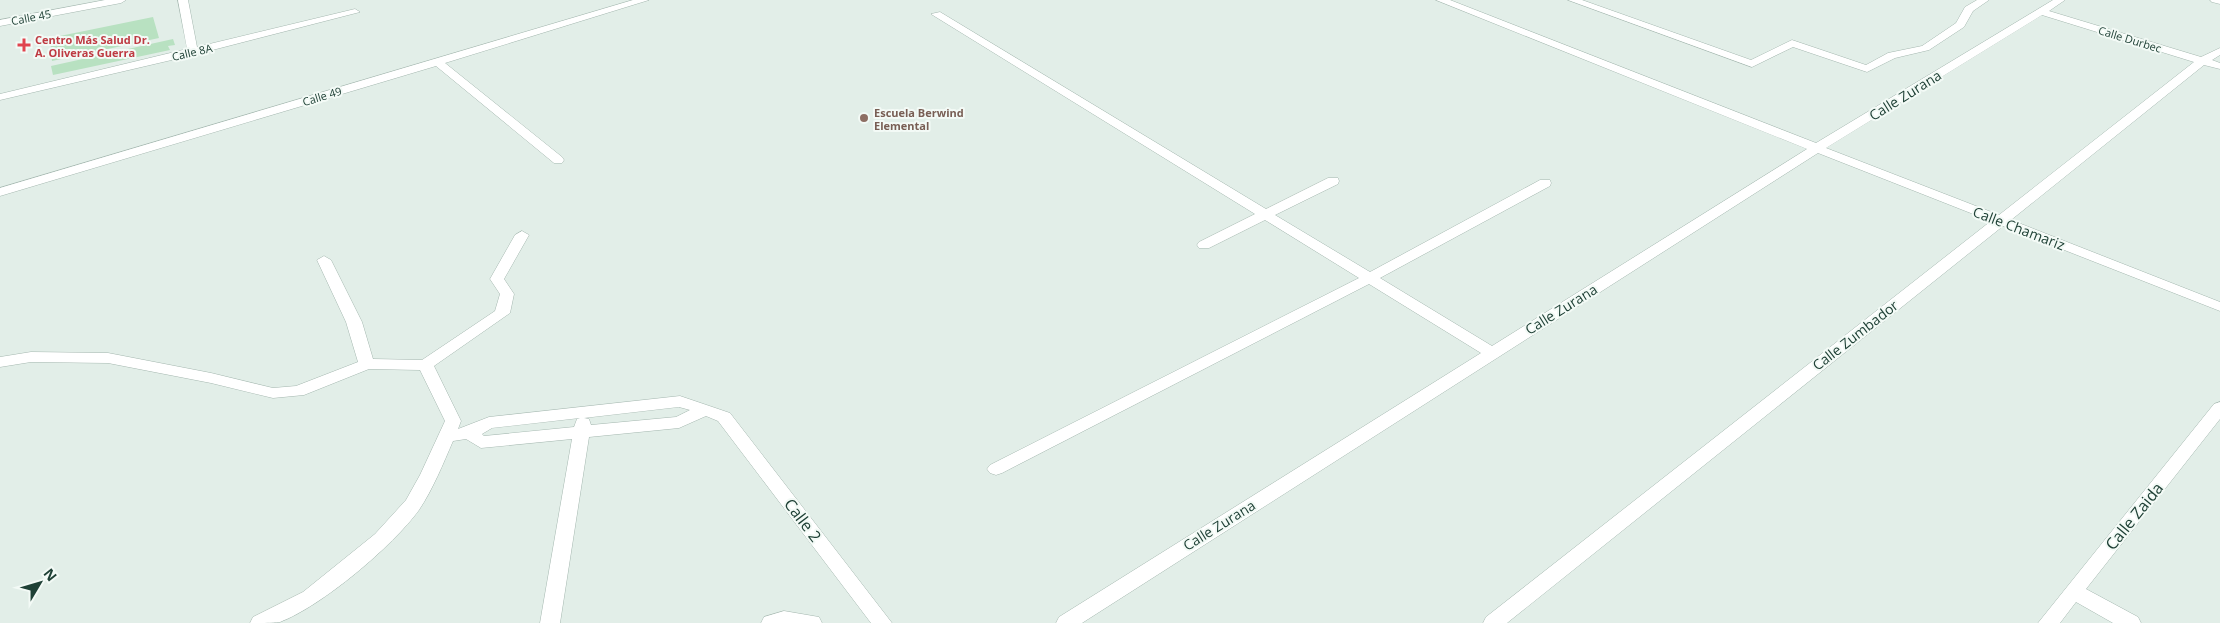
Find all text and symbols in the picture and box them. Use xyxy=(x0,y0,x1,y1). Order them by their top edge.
street label: Calle 45 xyxy=(10,6,52,28)
street label: Calle Durbec xyxy=(2097,22,2163,56)
place label: Centro Más Salud Dr. A. Oliveras Guerra xyxy=(35,32,150,60)
marker: Centro Más Salud Dr. A. Oliveras Guerra xyxy=(17,38,31,52)
street label: Calle 8A xyxy=(170,40,214,64)
street label: Calle Zurana xyxy=(1865,65,1945,125)
street label: Calle 49 xyxy=(301,83,343,109)
place label: Escuela Berwind Elemental xyxy=(874,105,964,133)
marker: Escuela Berwind Elemental xyxy=(858,112,870,124)
street label: Calle Chamariz xyxy=(1970,202,2068,254)
street label: Calle Zurana xyxy=(1521,279,1601,339)
street label: Calle Zumbador xyxy=(1808,295,1902,374)
street label: Calle Zaida xyxy=(2100,478,2168,554)
street label: Calle 2 xyxy=(779,494,827,546)
street label: Calle Zurana xyxy=(1179,495,1259,555)
north arrow xyxy=(15,558,65,608)
text: N xyxy=(40,564,62,585)

